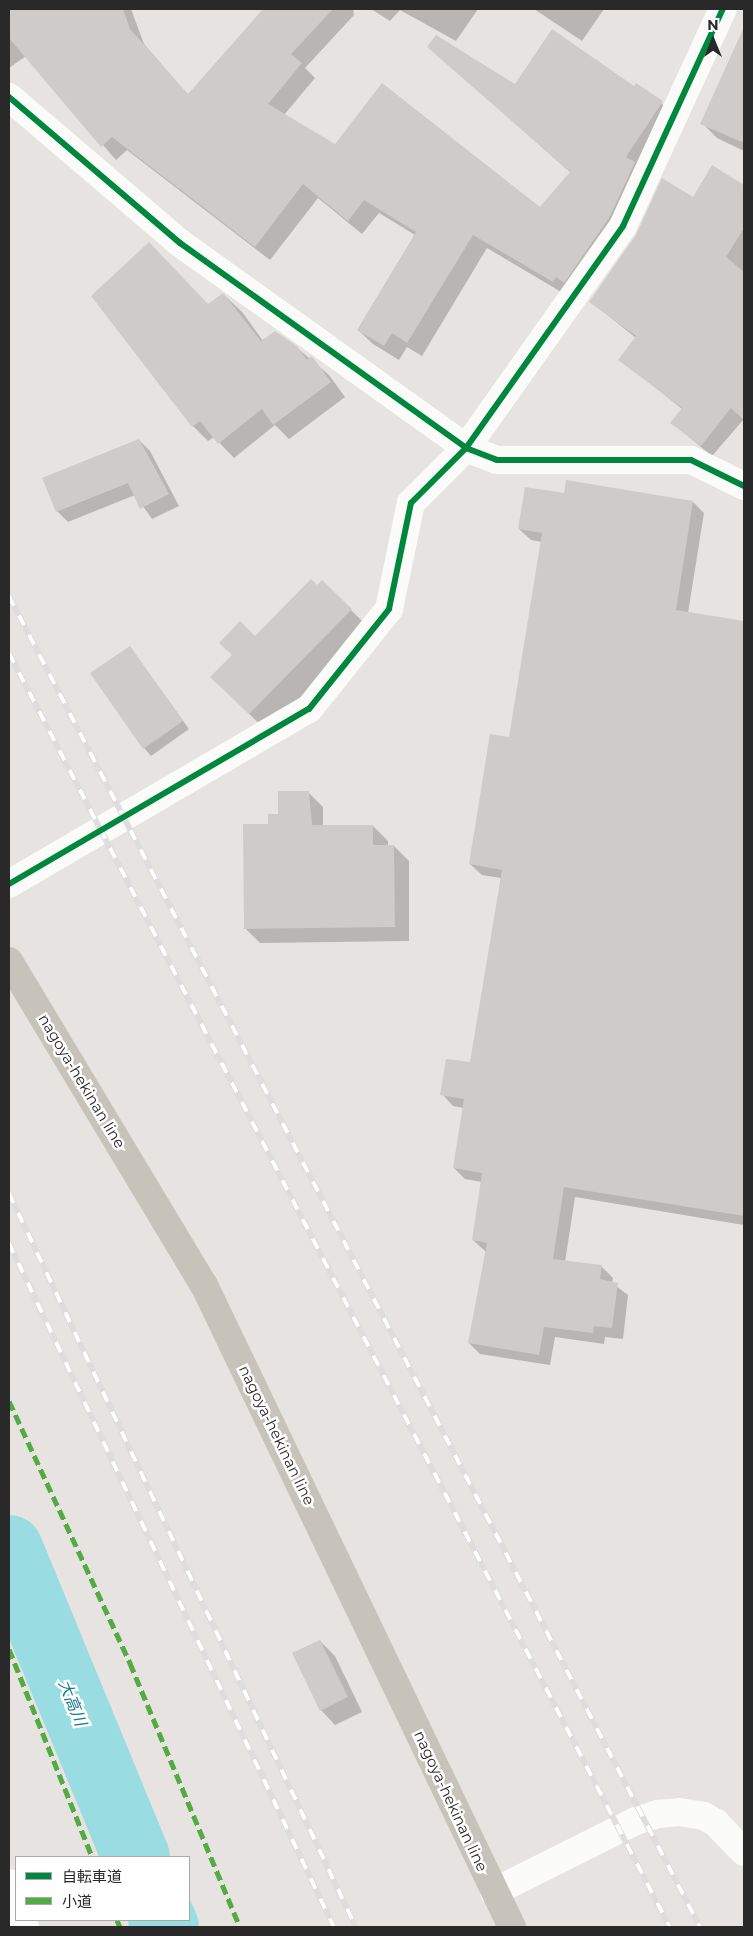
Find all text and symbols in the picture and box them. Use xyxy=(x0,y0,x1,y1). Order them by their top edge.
north arrow xyxy=(688,15,738,65)
text: N xyxy=(707,16,719,34)
street label: nagoya-hekinan line xyxy=(35,1011,129,1151)
street label: nagoya-hekinan line xyxy=(235,1362,319,1508)
water label: 大高川 xyxy=(54,1677,90,1729)
street label: nagoya-hekinan line xyxy=(410,1728,492,1874)
legend xyxy=(15,1856,190,1921)
text: 自転車道 xyxy=(62,1867,122,1886)
text: 小道 xyxy=(62,1892,92,1911)

